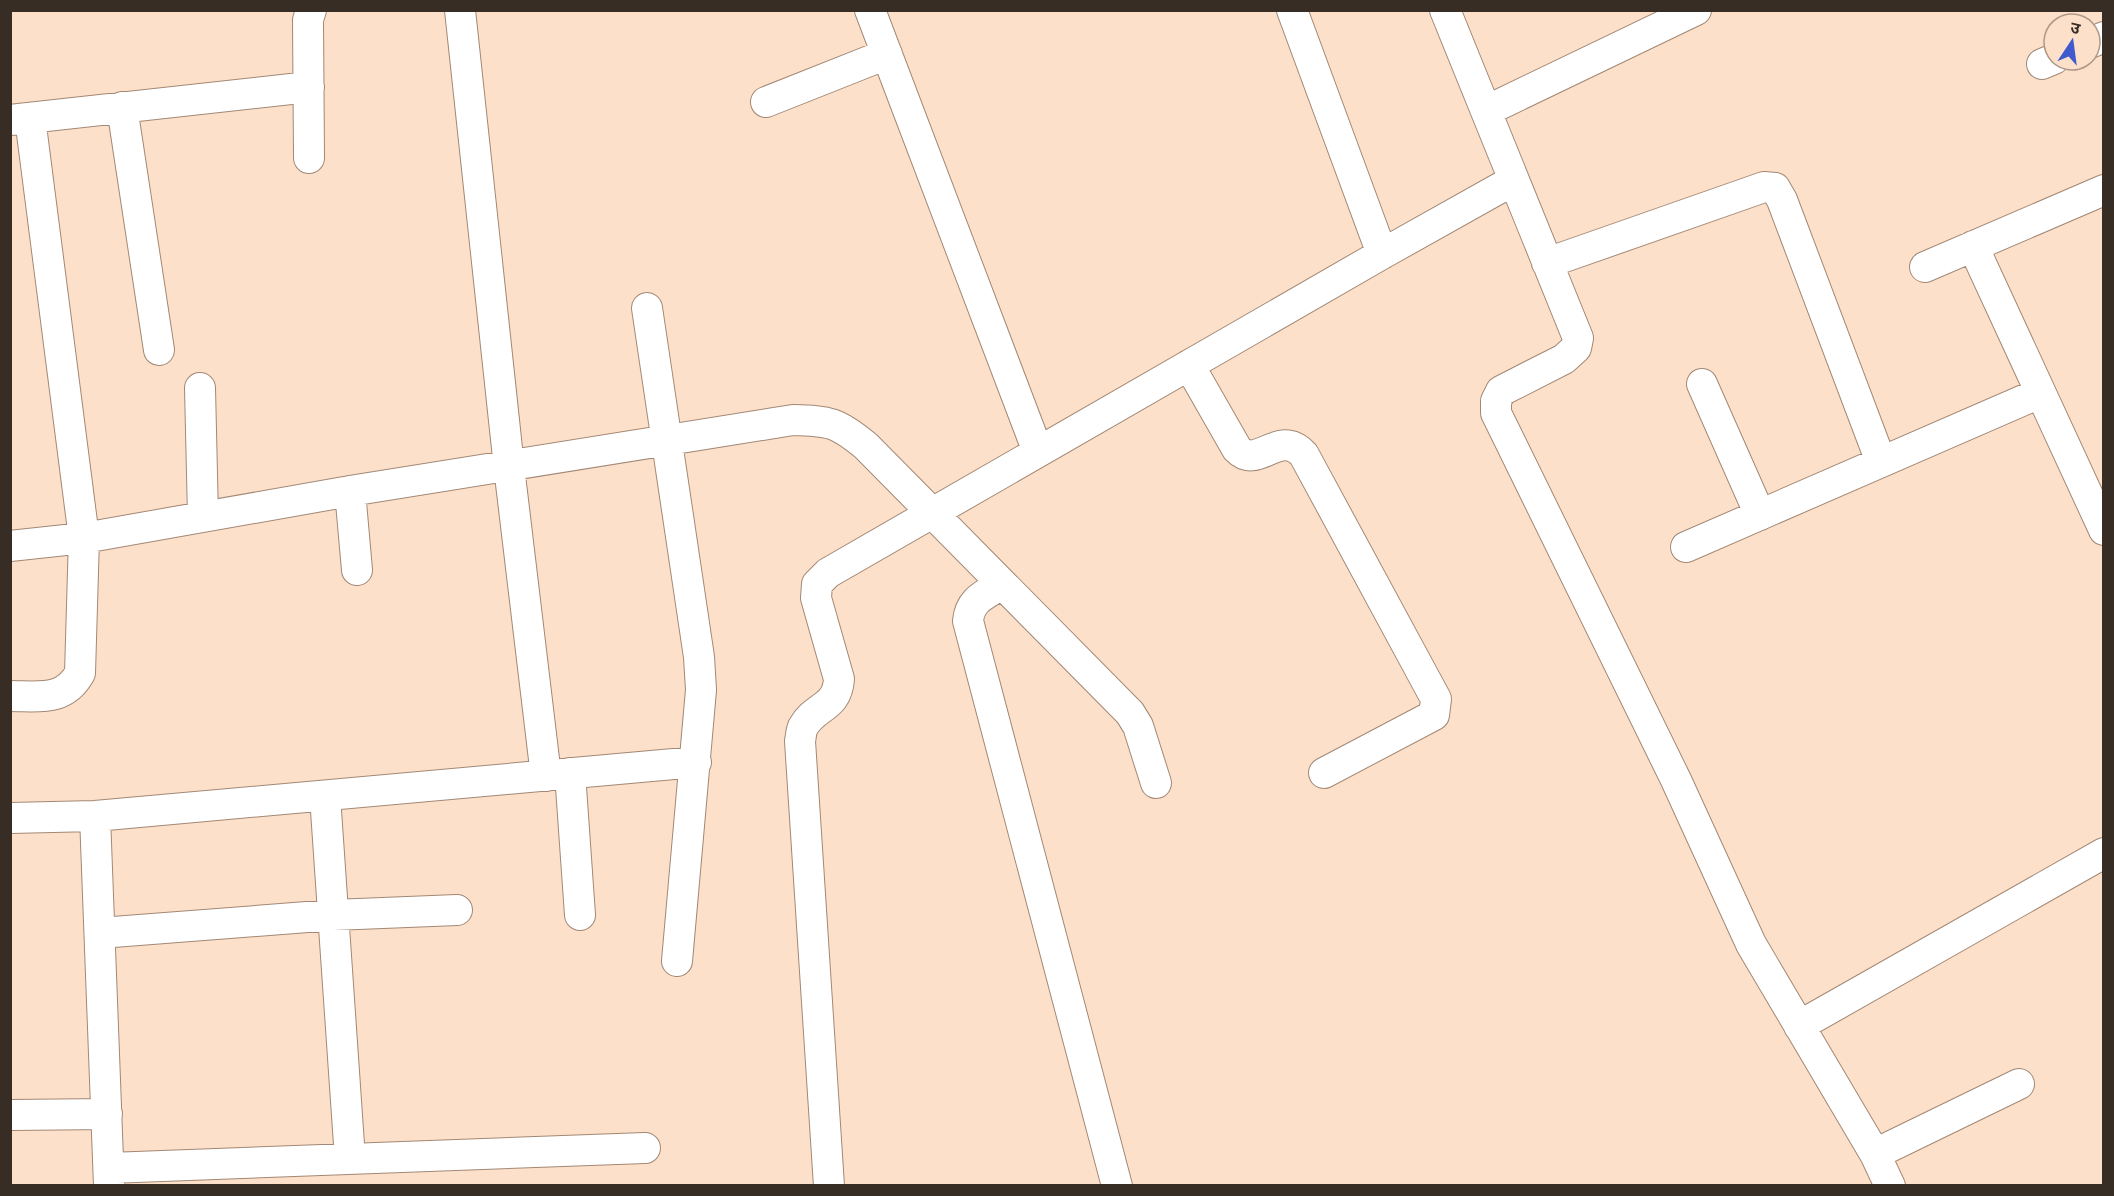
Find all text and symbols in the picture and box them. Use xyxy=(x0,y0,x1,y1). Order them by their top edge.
north arrow xyxy=(2042,12,2102,72)
text: उ xyxy=(2068,19,2082,39)

